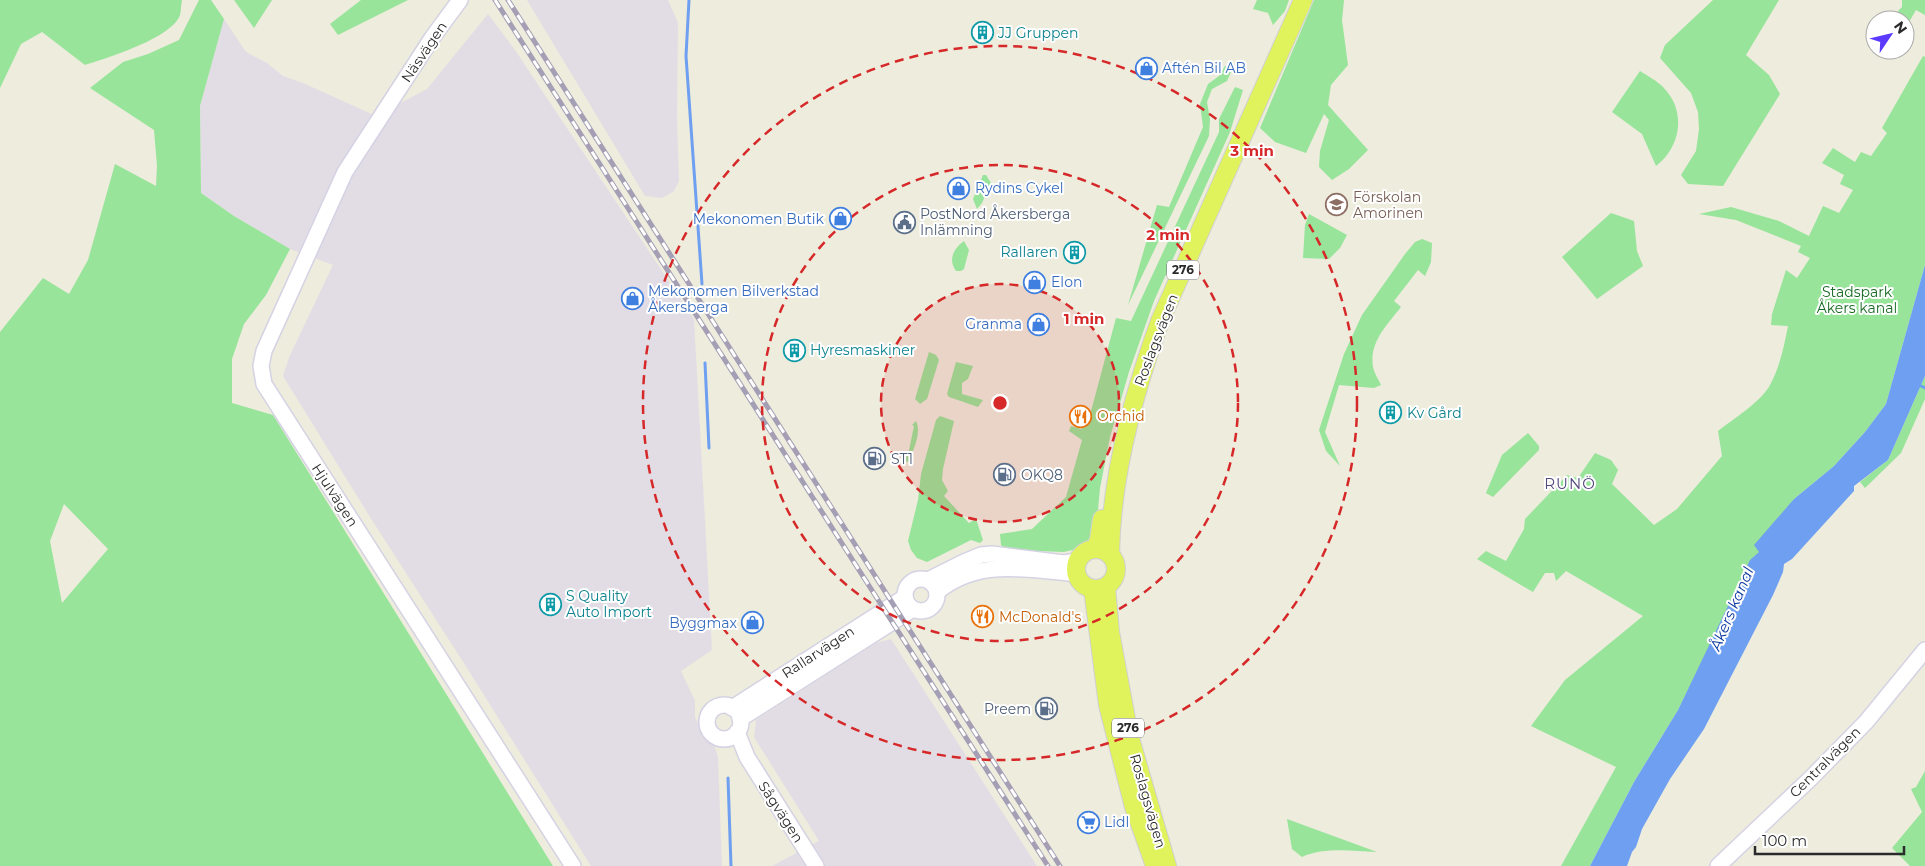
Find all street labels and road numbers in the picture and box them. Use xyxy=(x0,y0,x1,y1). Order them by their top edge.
street label: Näsvägen xyxy=(397,18,451,86)
road number: 276 xyxy=(1167,260,1199,280)
street label: Roslagsvägen xyxy=(1130,291,1182,389)
street label: Hjulvägen xyxy=(308,460,362,530)
street label: Rallarvägen xyxy=(778,622,858,682)
road number: 276 xyxy=(1112,718,1144,738)
street label: Centralvägen xyxy=(1786,723,1864,801)
street label: Roslagsvägen xyxy=(1126,752,1170,850)
street label: Sågvägen xyxy=(755,778,807,846)

